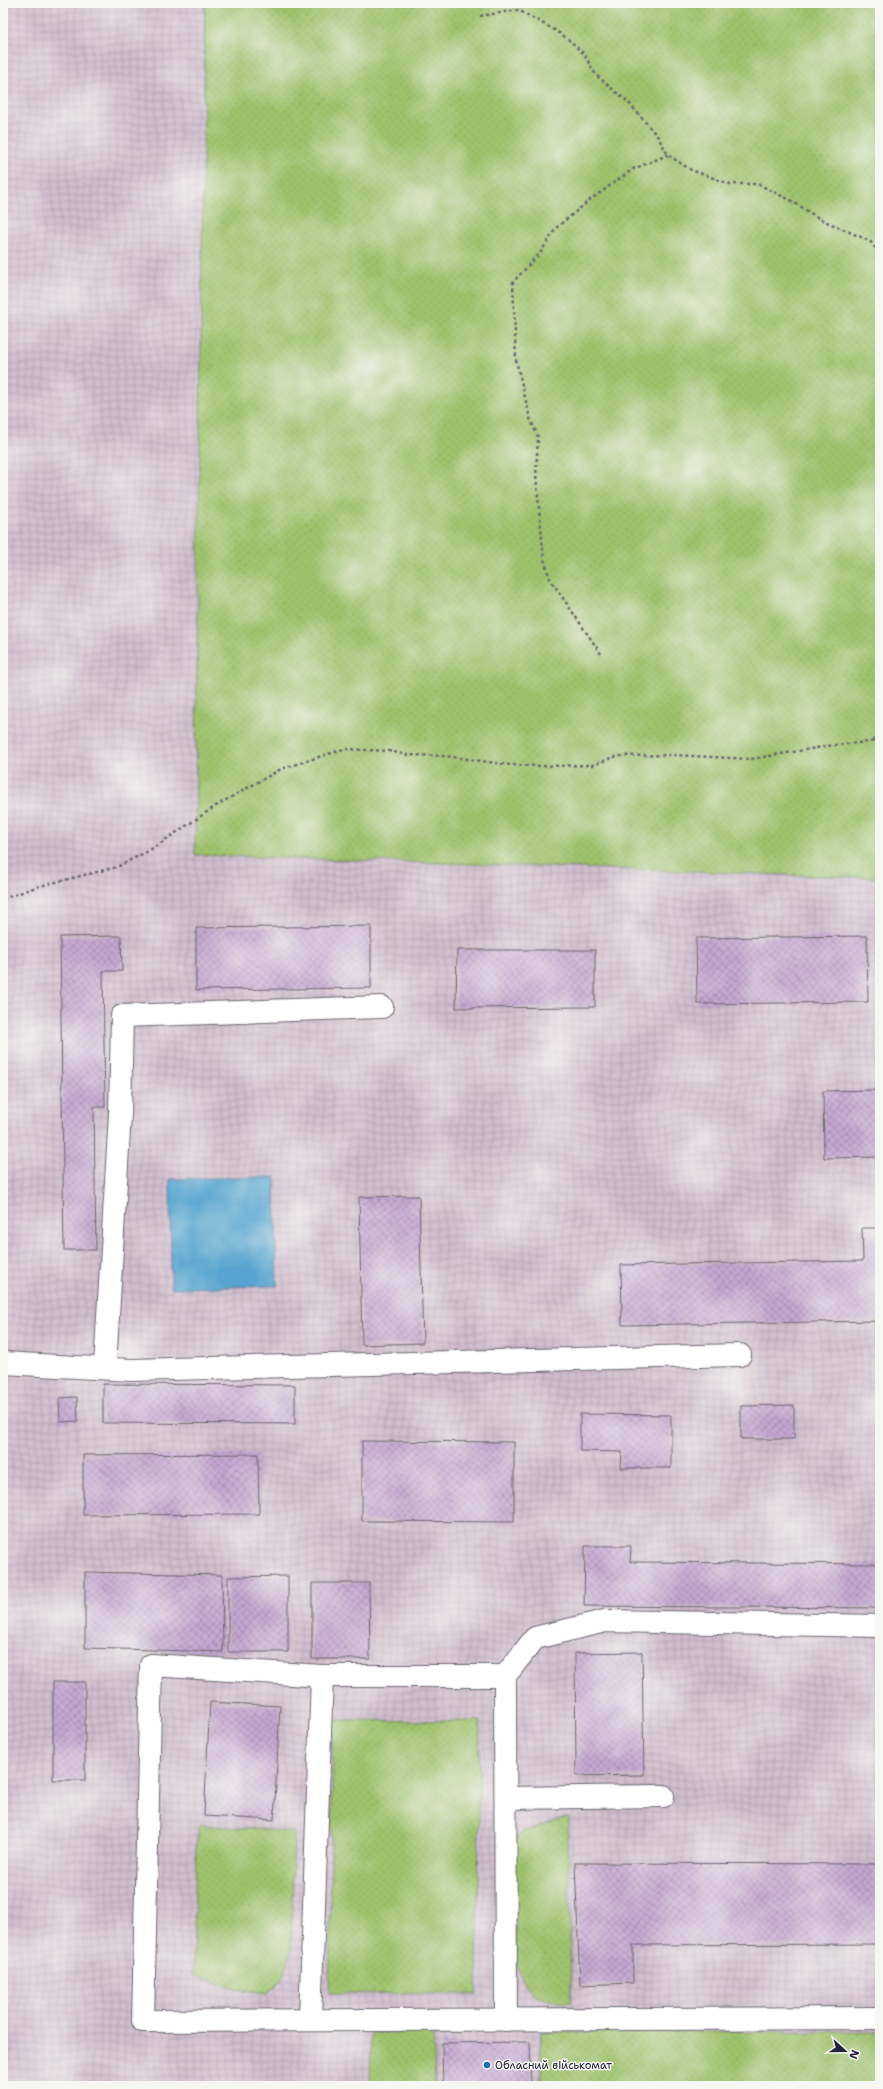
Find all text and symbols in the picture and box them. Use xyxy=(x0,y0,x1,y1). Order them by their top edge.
north arrow xyxy=(825,2031,865,2071)
text: N xyxy=(845,2048,862,2061)
place label: Обласний військомат xyxy=(495,2058,612,2073)
marker: Обласний військомат xyxy=(482,2060,492,2070)

